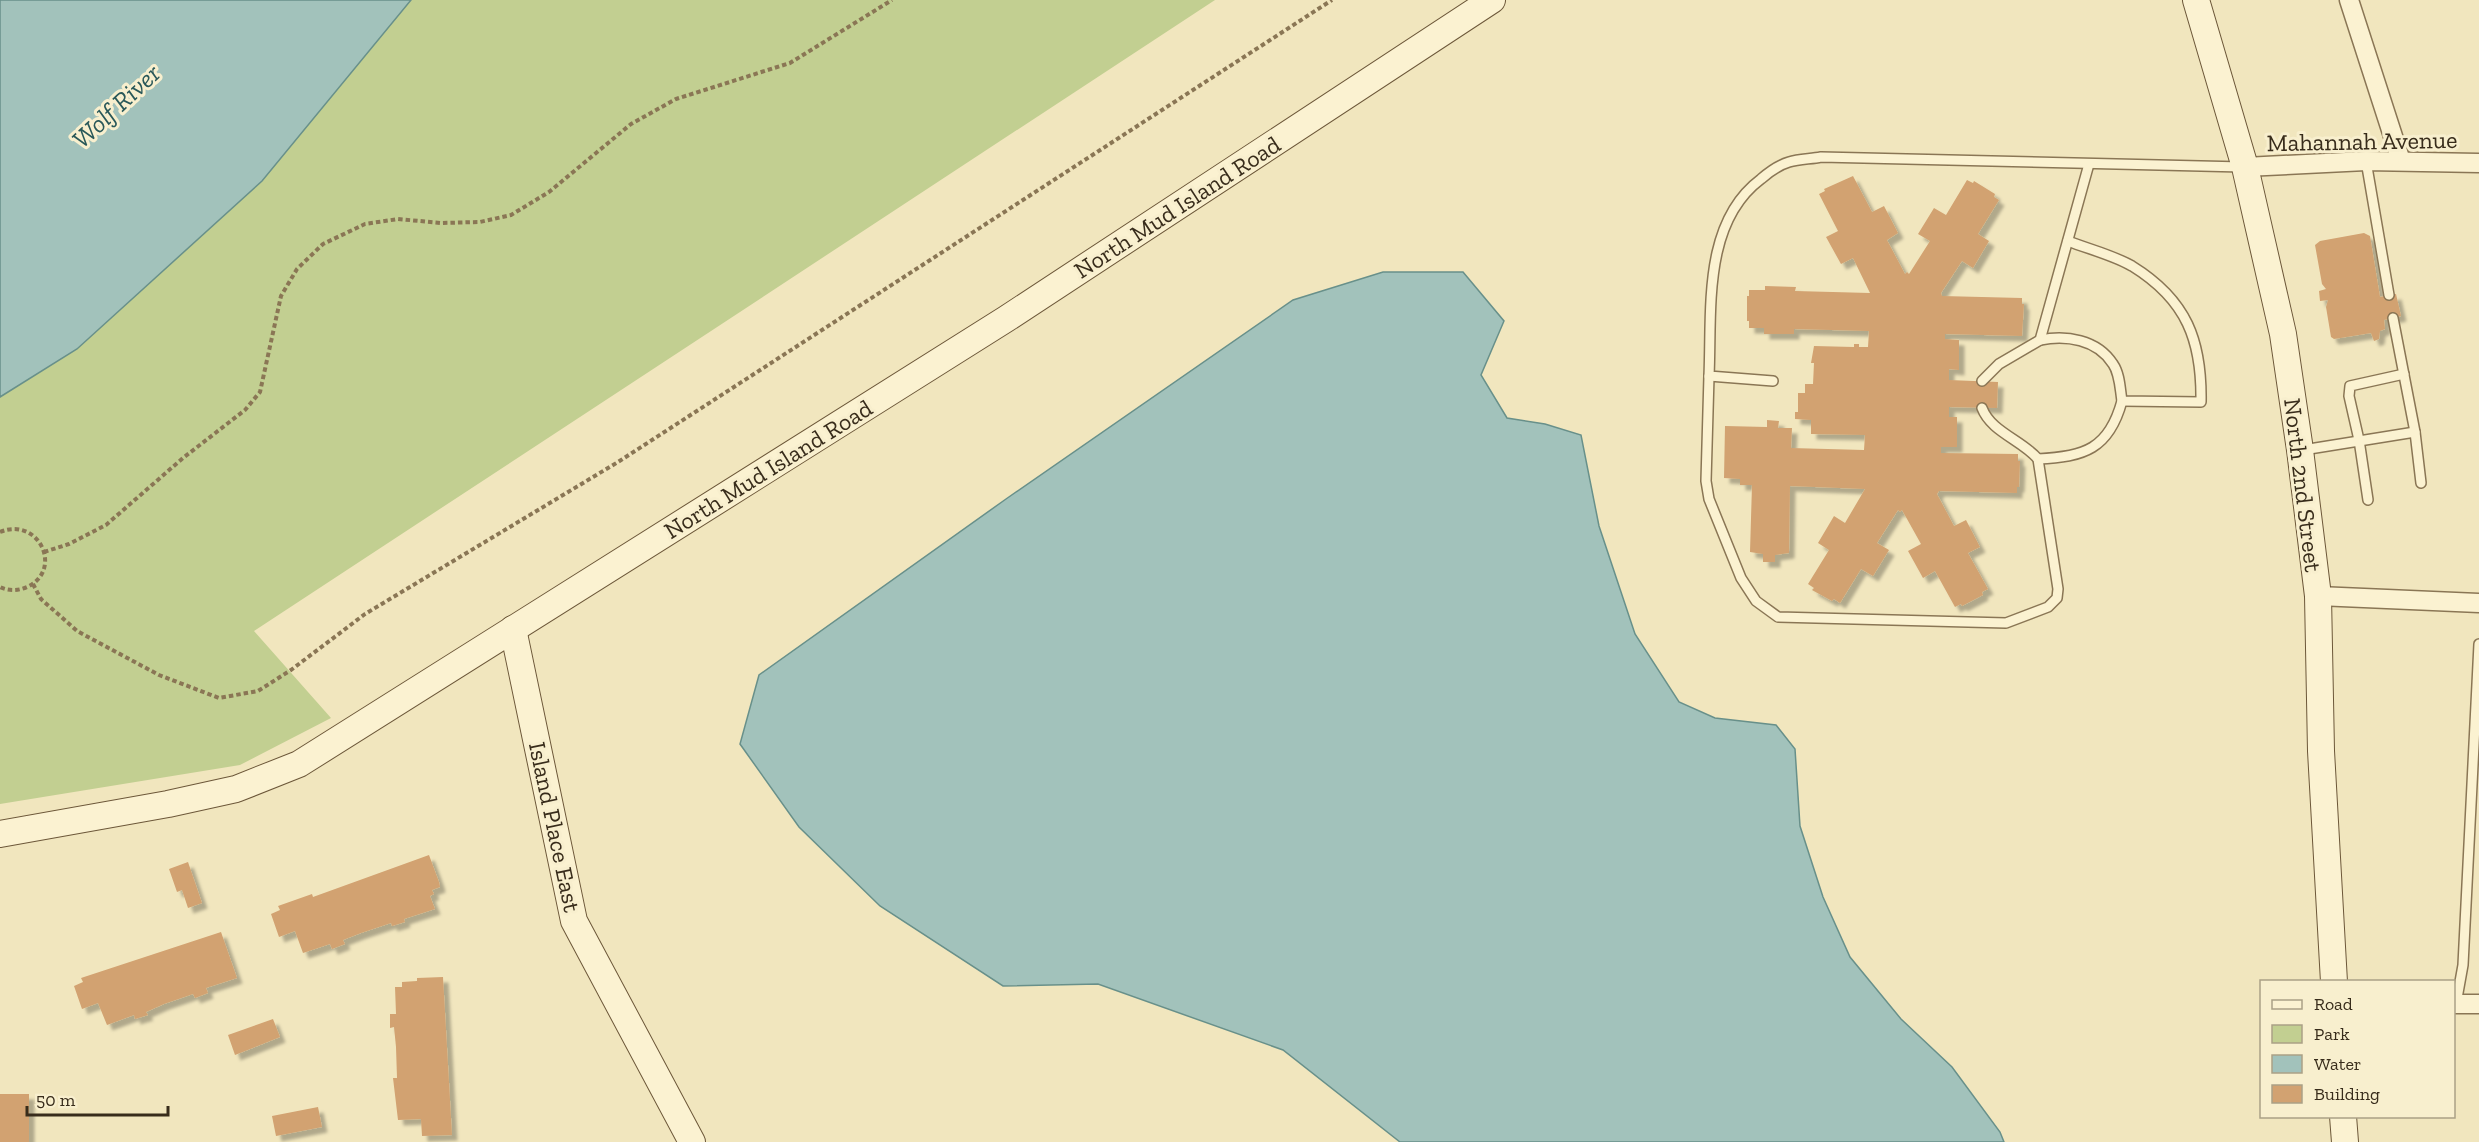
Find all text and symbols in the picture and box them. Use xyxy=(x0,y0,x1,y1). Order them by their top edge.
water label: Wolf River xyxy=(65,57,167,155)
street label: Mahannah Avenue xyxy=(2266,125,2458,157)
street label: North Mud Island Road xyxy=(1068,129,1286,285)
street label: North Mud Island Road xyxy=(659,393,877,545)
street label: North 2nd Street xyxy=(2278,396,2328,574)
street label: Island Place East xyxy=(523,739,587,915)
legend xyxy=(2260,980,2455,1118)
text: Road xyxy=(2314,993,2353,1015)
text: Park xyxy=(2314,1023,2350,1045)
text: Water xyxy=(2314,1053,2361,1075)
scale bar xyxy=(27,1079,168,1117)
text: Building xyxy=(2314,1083,2380,1105)
text: 50 m xyxy=(36,1089,76,1111)

